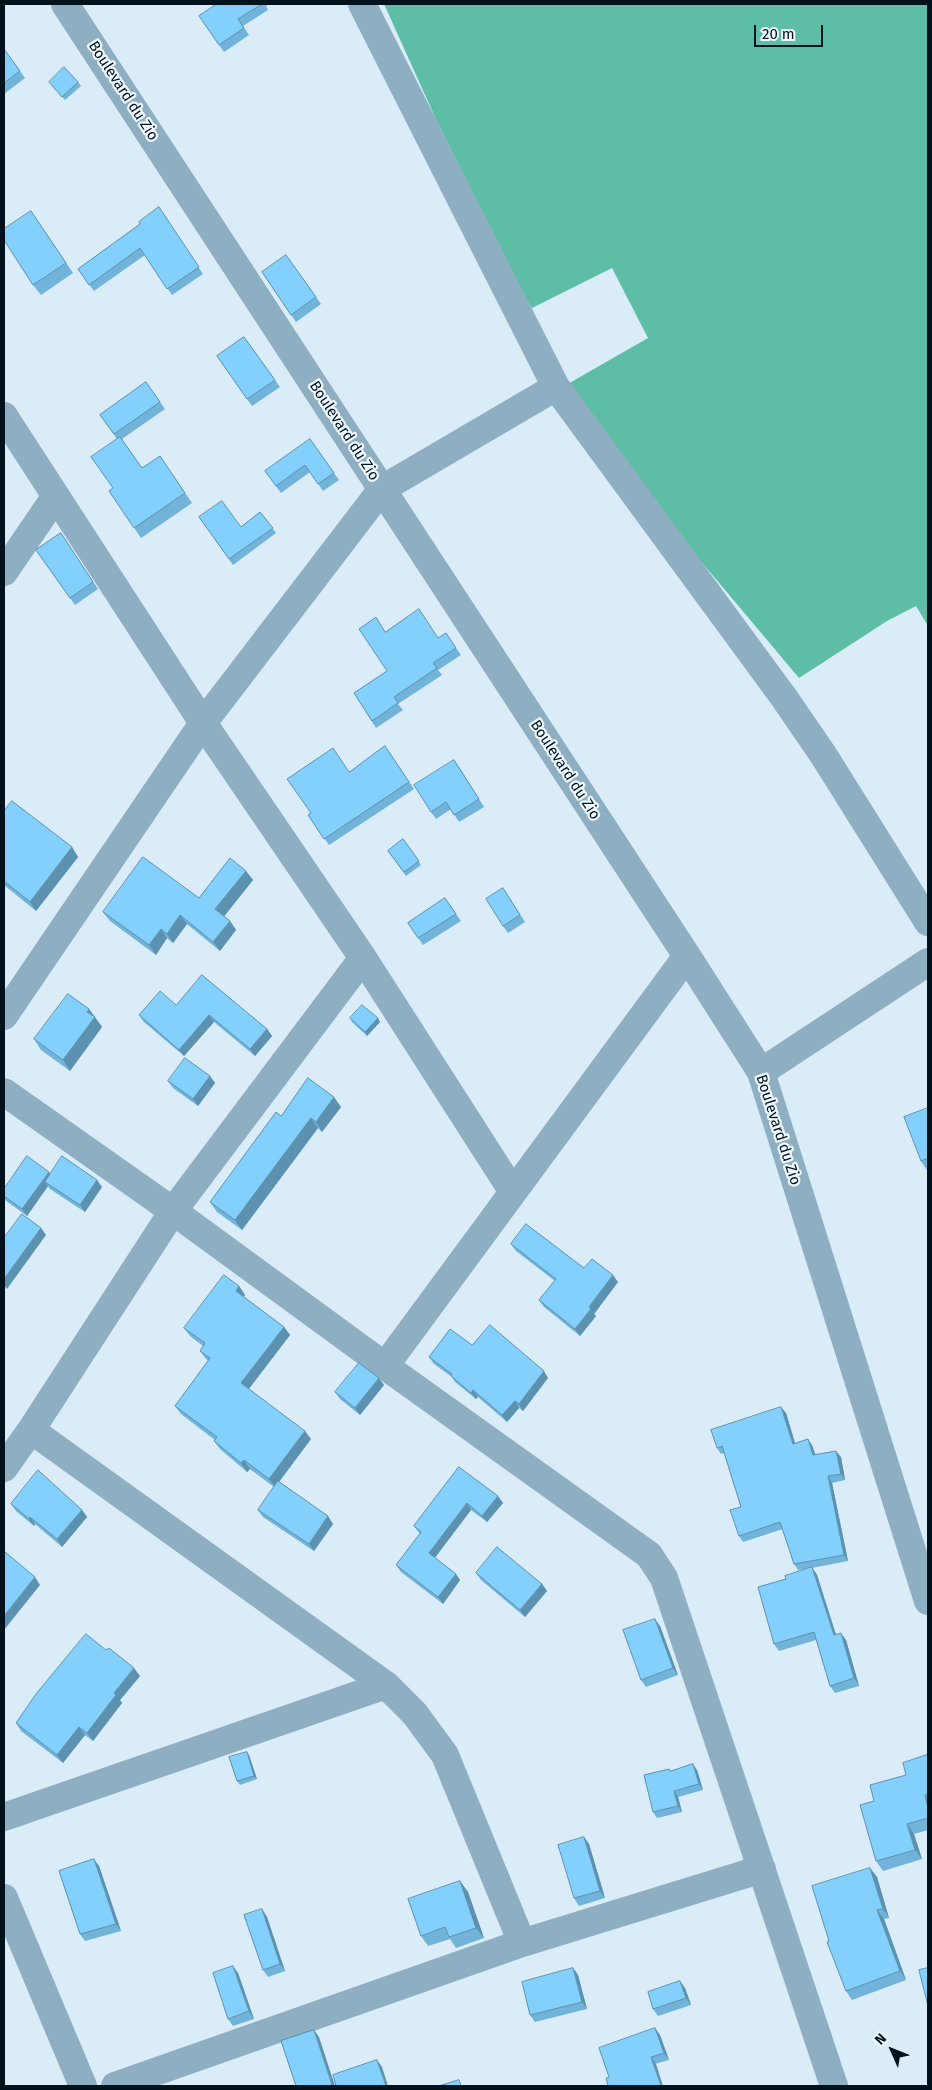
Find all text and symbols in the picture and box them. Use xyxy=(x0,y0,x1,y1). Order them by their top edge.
scale bar xyxy=(757,15,826,47)
text: 20 m xyxy=(762,25,795,43)
street label: Boulevard du Zio xyxy=(84,38,162,144)
street label: Boulevard du Zio xyxy=(305,378,383,484)
street label: Boulevard du Zio xyxy=(526,717,604,823)
street label: Boulevard du Zio xyxy=(752,1072,804,1188)
north arrow xyxy=(867,2025,917,2075)
text: N xyxy=(872,2030,890,2048)

